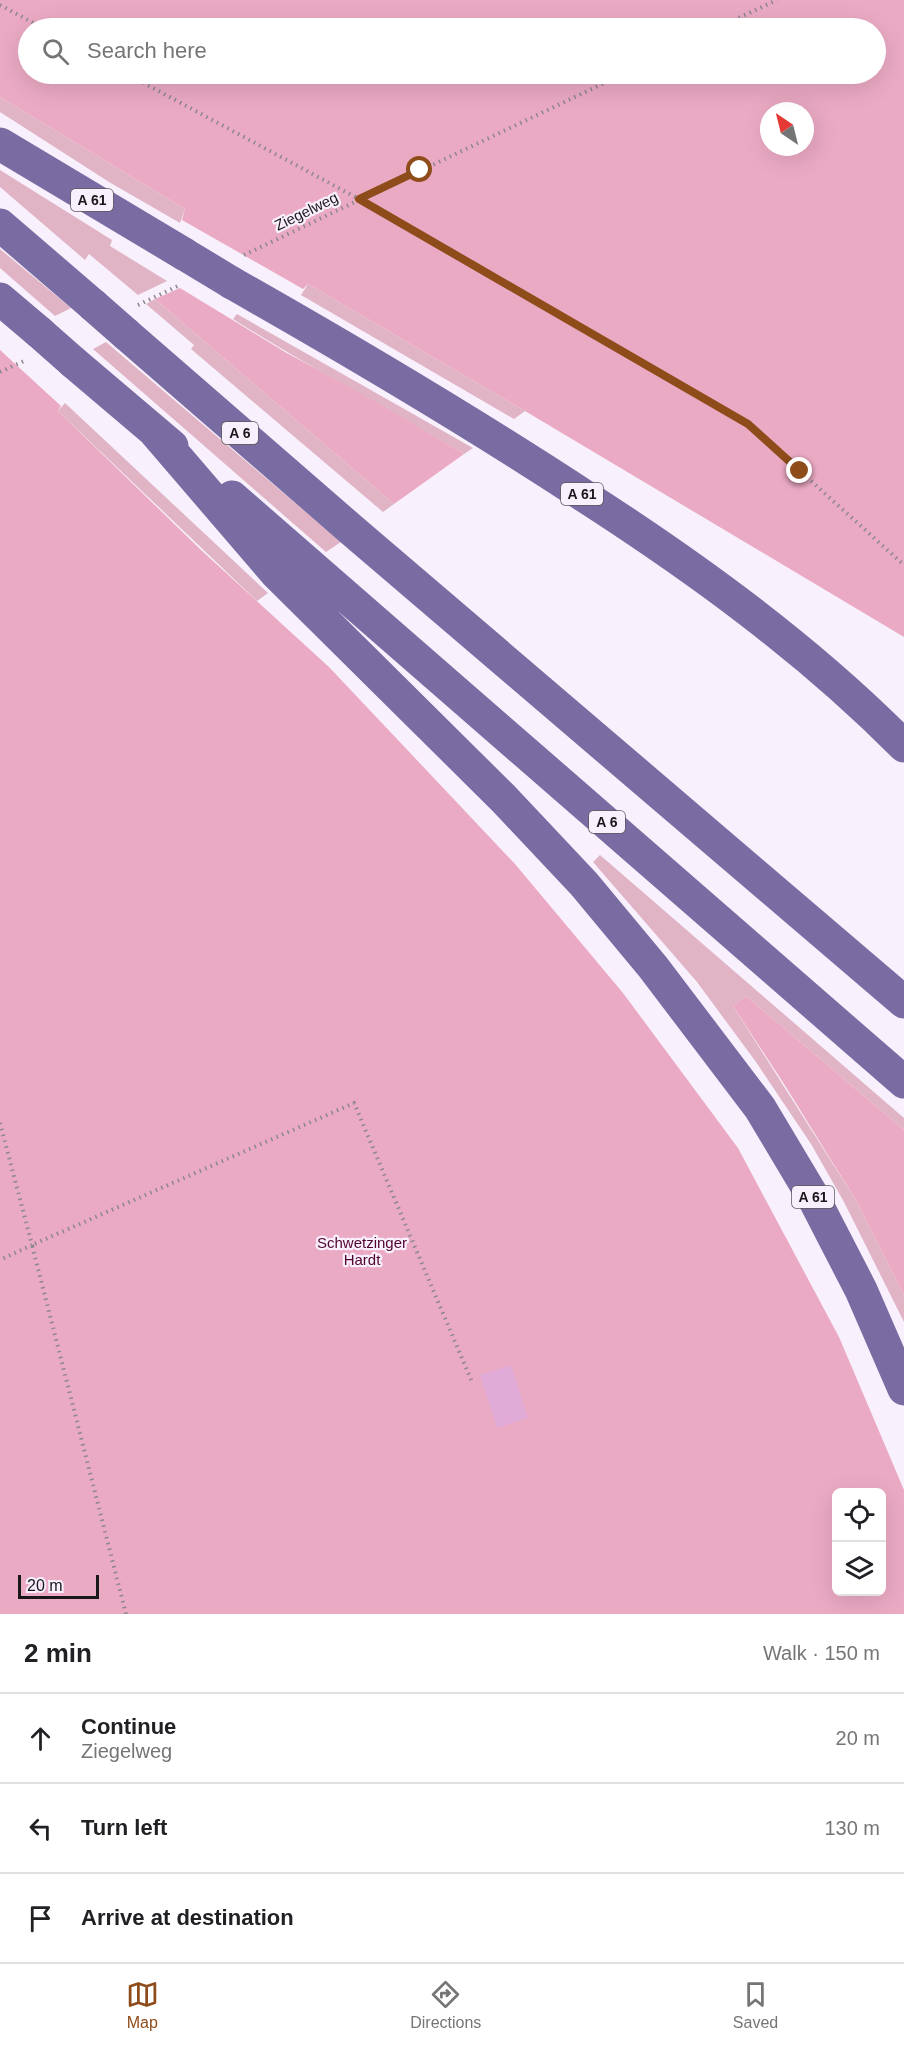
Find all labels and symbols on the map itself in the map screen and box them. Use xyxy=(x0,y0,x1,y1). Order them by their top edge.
north arrow xyxy=(760,102,814,156)
route start xyxy=(406,156,432,182)
street label: Ziegelweg xyxy=(272,188,340,234)
road number: A 61 xyxy=(71,189,113,211)
road number: A 6 xyxy=(222,422,258,444)
route end xyxy=(786,457,812,483)
road number: A 61 xyxy=(561,483,603,505)
road number: A 6 xyxy=(589,811,625,833)
road number: A 61 xyxy=(792,1186,834,1208)
park label: Schwetzinger Hardt xyxy=(317,1234,407,1268)
scale bar xyxy=(18,1572,99,1600)

